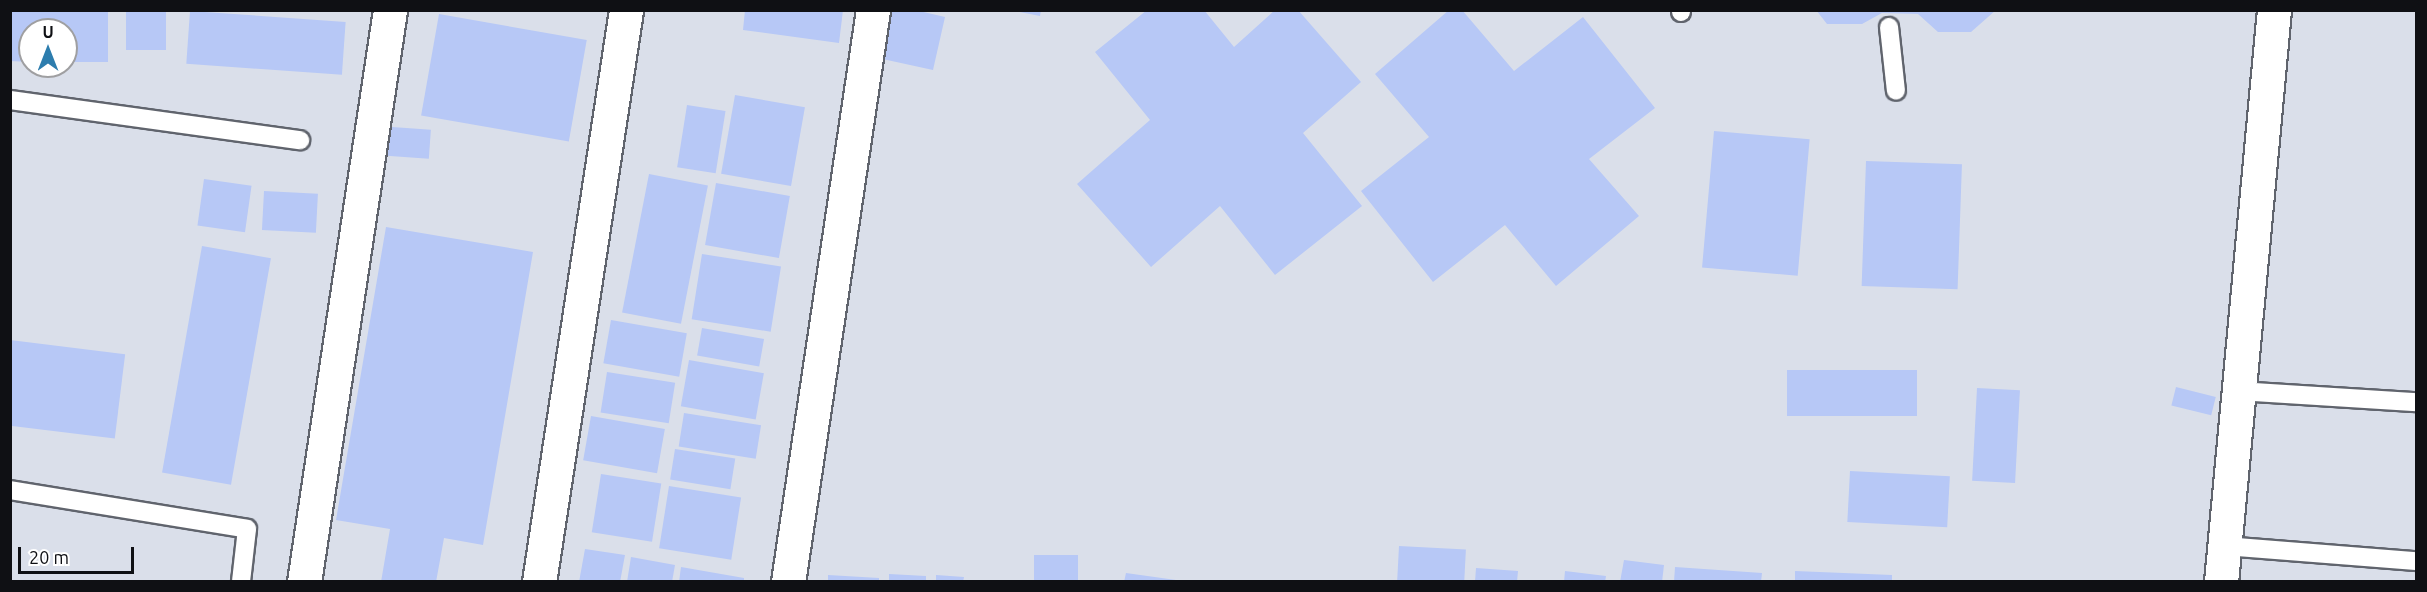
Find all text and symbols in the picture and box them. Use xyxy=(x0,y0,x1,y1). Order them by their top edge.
north arrow xyxy=(18,18,78,78)
text: U xyxy=(42,23,54,41)
scale bar xyxy=(21,535,136,573)
text: 20 m xyxy=(29,547,69,567)

